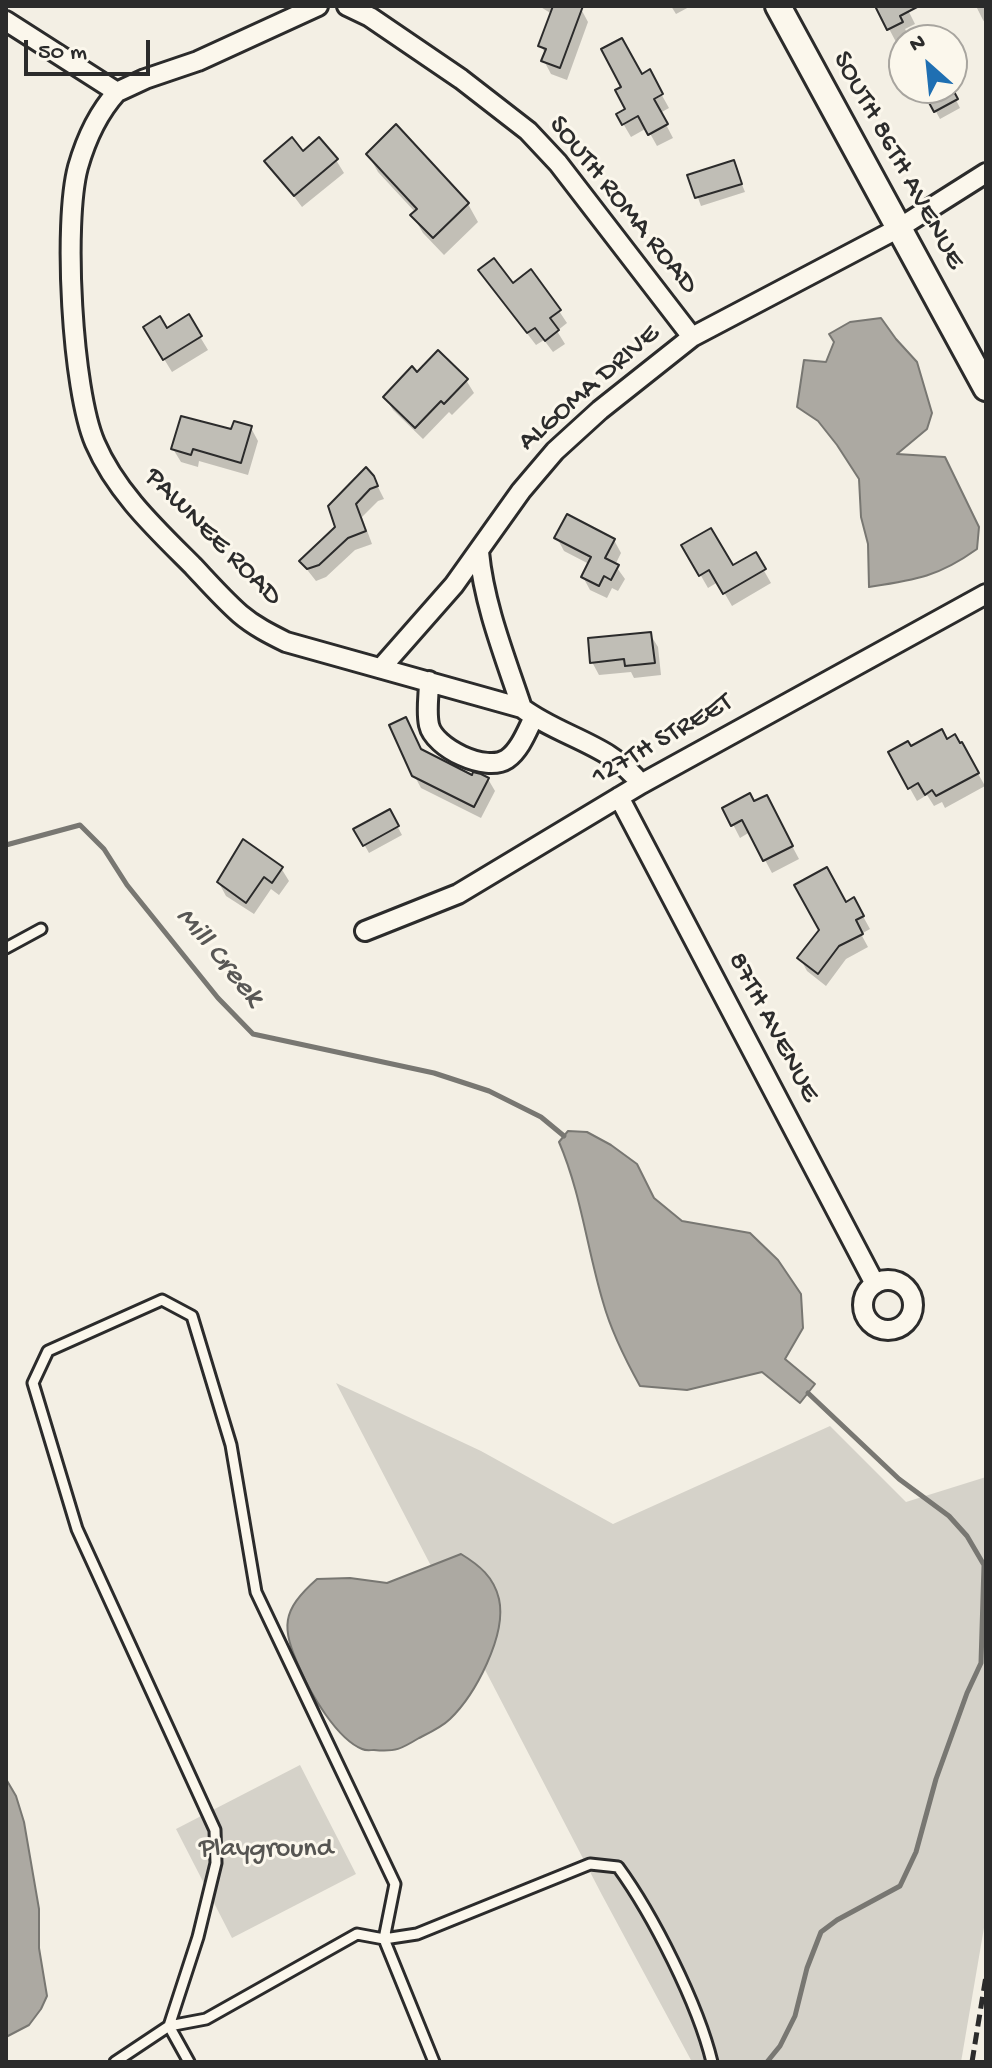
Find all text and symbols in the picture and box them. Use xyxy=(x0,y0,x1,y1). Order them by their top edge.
scale bar xyxy=(28,24,154,74)
north arrow xyxy=(888,24,968,104)
text: 50 m xyxy=(38,39,87,68)
street label: SOUTH 86TH AVENUE xyxy=(823,46,971,276)
street label: SOUTH ROMA ROAD xyxy=(540,110,704,302)
street label: ALGOMA DRIVE xyxy=(512,318,668,460)
street label: PAWNEE ROAD xyxy=(136,462,288,614)
street label: 127TH STREET xyxy=(587,687,739,795)
water label: Mill Creek xyxy=(166,901,270,1015)
street label: 87TH AVENUE xyxy=(719,947,825,1109)
park label: Playground xyxy=(199,1834,333,1868)

